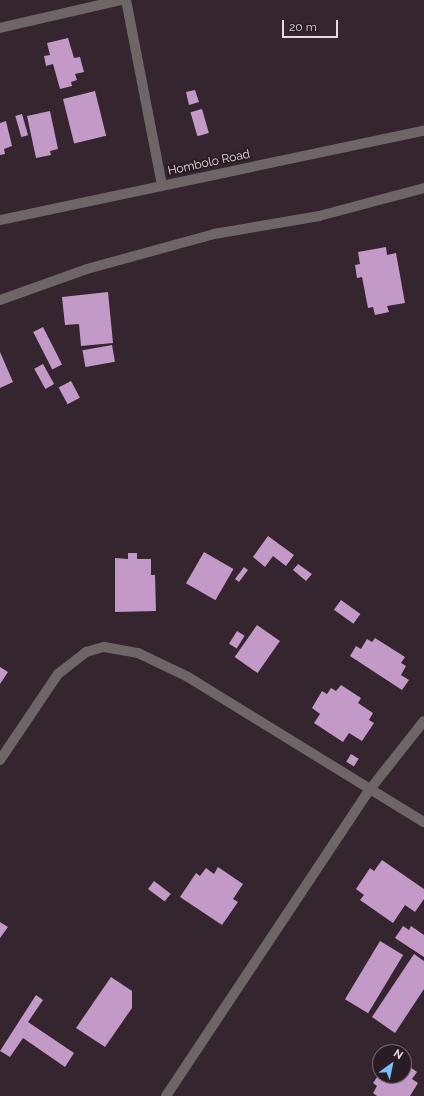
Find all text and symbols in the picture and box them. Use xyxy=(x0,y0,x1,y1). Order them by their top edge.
scale bar xyxy=(284,12,340,38)
text: 20 m xyxy=(289,20,317,34)
street label: Hombolo Road xyxy=(167,147,251,179)
north arrow xyxy=(372,1044,412,1084)
text: N xyxy=(391,1047,405,1062)

